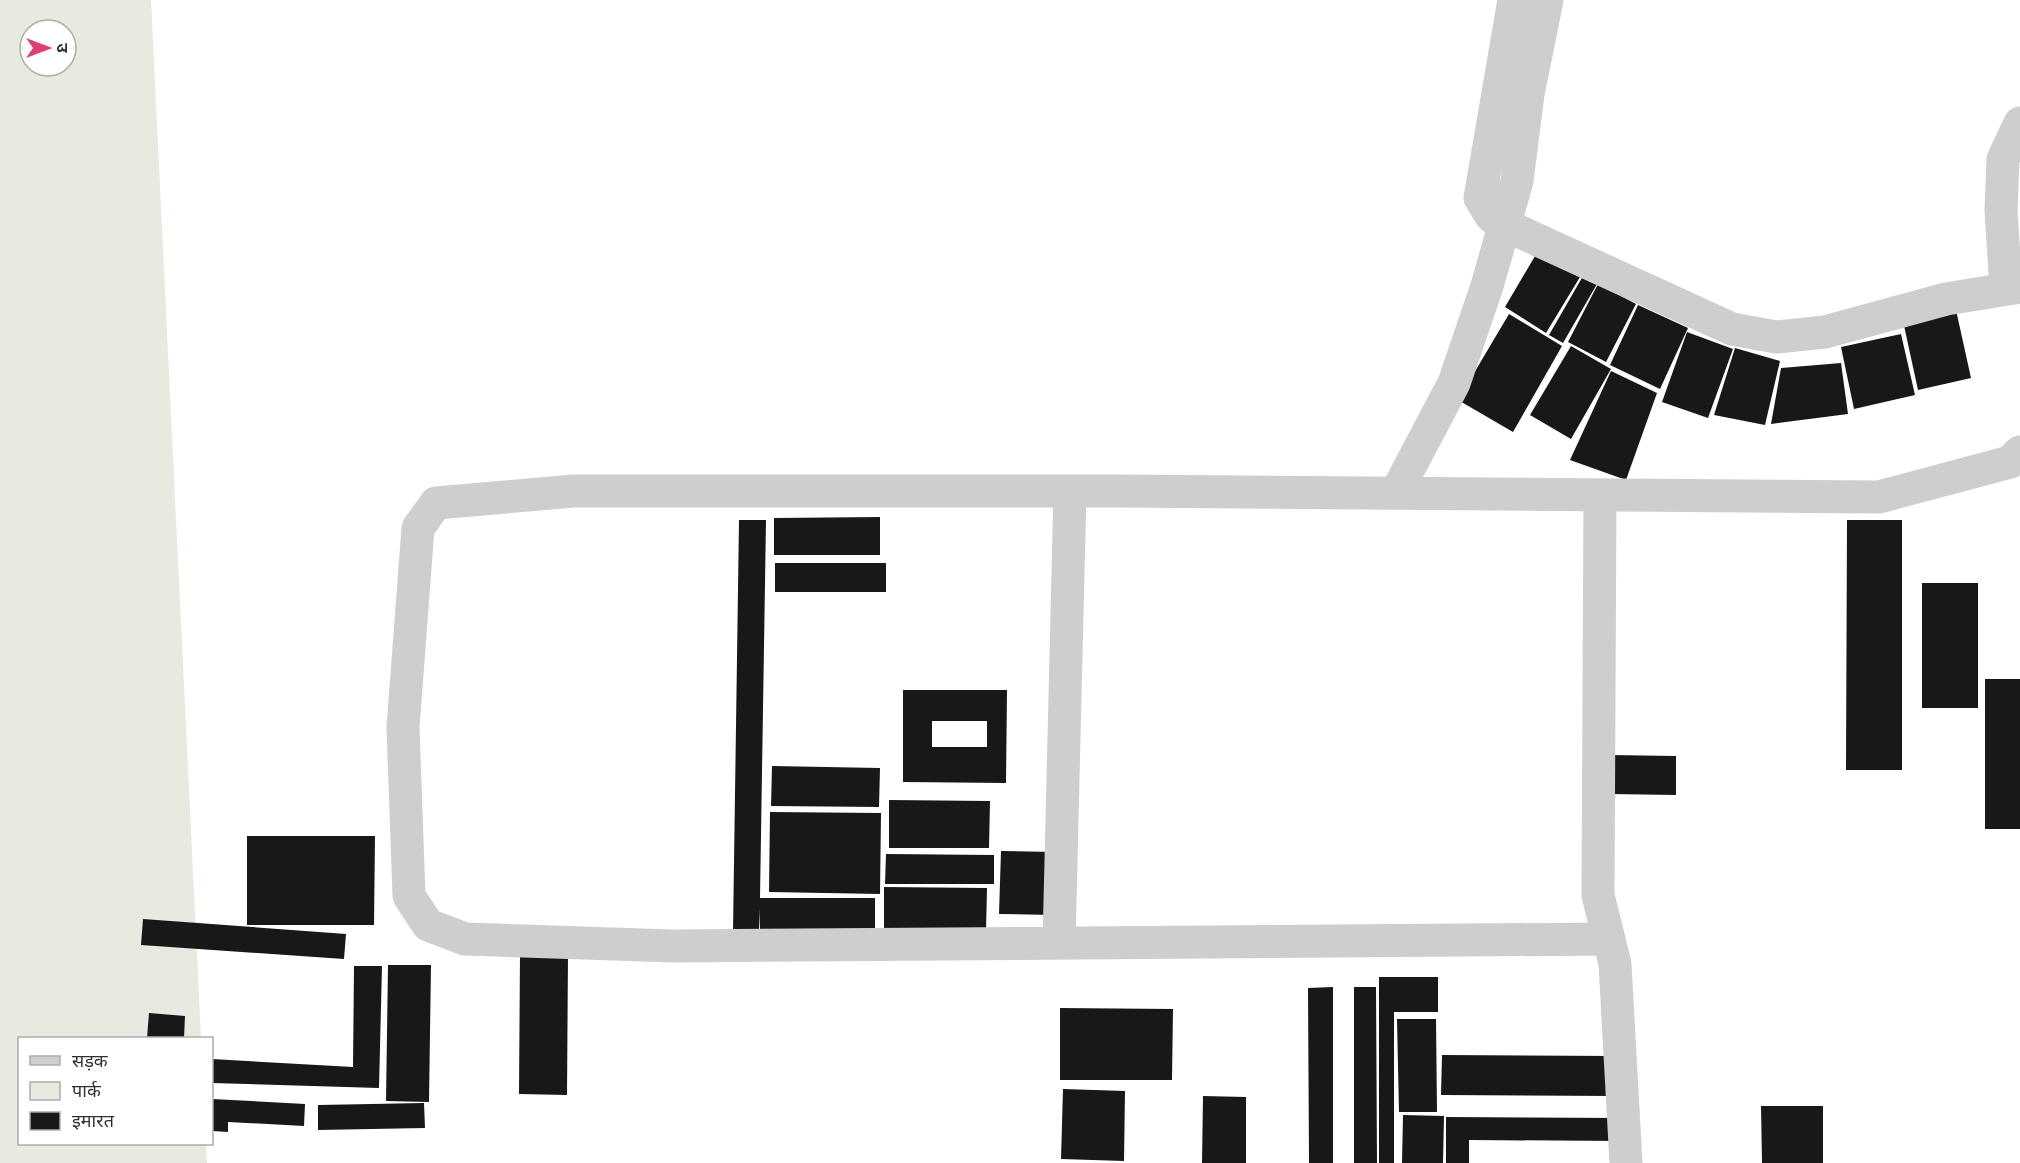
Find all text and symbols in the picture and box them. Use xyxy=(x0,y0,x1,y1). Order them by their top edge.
north arrow xyxy=(18,18,78,78)
text: उ xyxy=(51,43,75,53)
legend xyxy=(18,1037,213,1145)
text: सड़क xyxy=(72,1047,109,1074)
text: पार्क xyxy=(72,1077,102,1104)
text: इमारत xyxy=(72,1107,115,1134)

